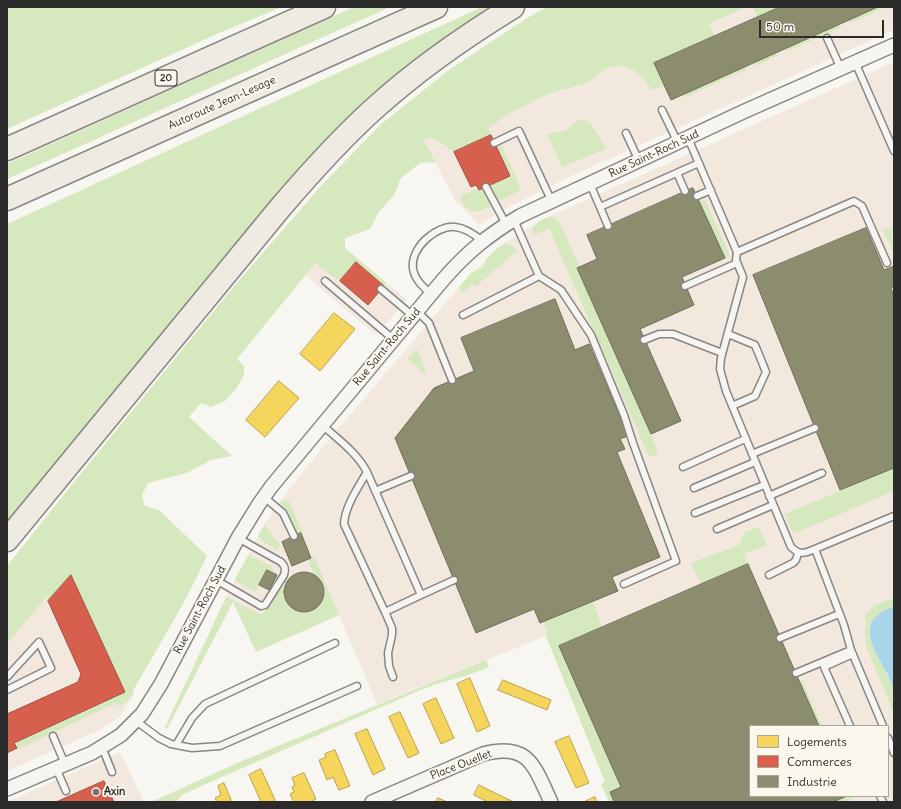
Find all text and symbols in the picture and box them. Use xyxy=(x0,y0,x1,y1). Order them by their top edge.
scale bar xyxy=(761,12,886,38)
text: 50 m xyxy=(766,19,794,34)
road number: 20 xyxy=(155,70,177,86)
street label: Autoroute Jean-Lesage xyxy=(166,73,278,133)
street label: Rue Saint-Roch Sud xyxy=(607,127,701,181)
street label: Rue Saint-Roch Sud xyxy=(351,305,423,389)
street label: Rue Saint-Roch Sud xyxy=(171,564,229,656)
legend xyxy=(749,725,889,797)
text: Logements xyxy=(787,734,847,749)
street label: Place Ouellet xyxy=(428,747,494,783)
text: Commerces xyxy=(787,754,852,769)
text: Industrie xyxy=(787,774,837,789)
place label: Axin xyxy=(104,785,125,799)
marker: Axin xyxy=(91,787,101,797)

